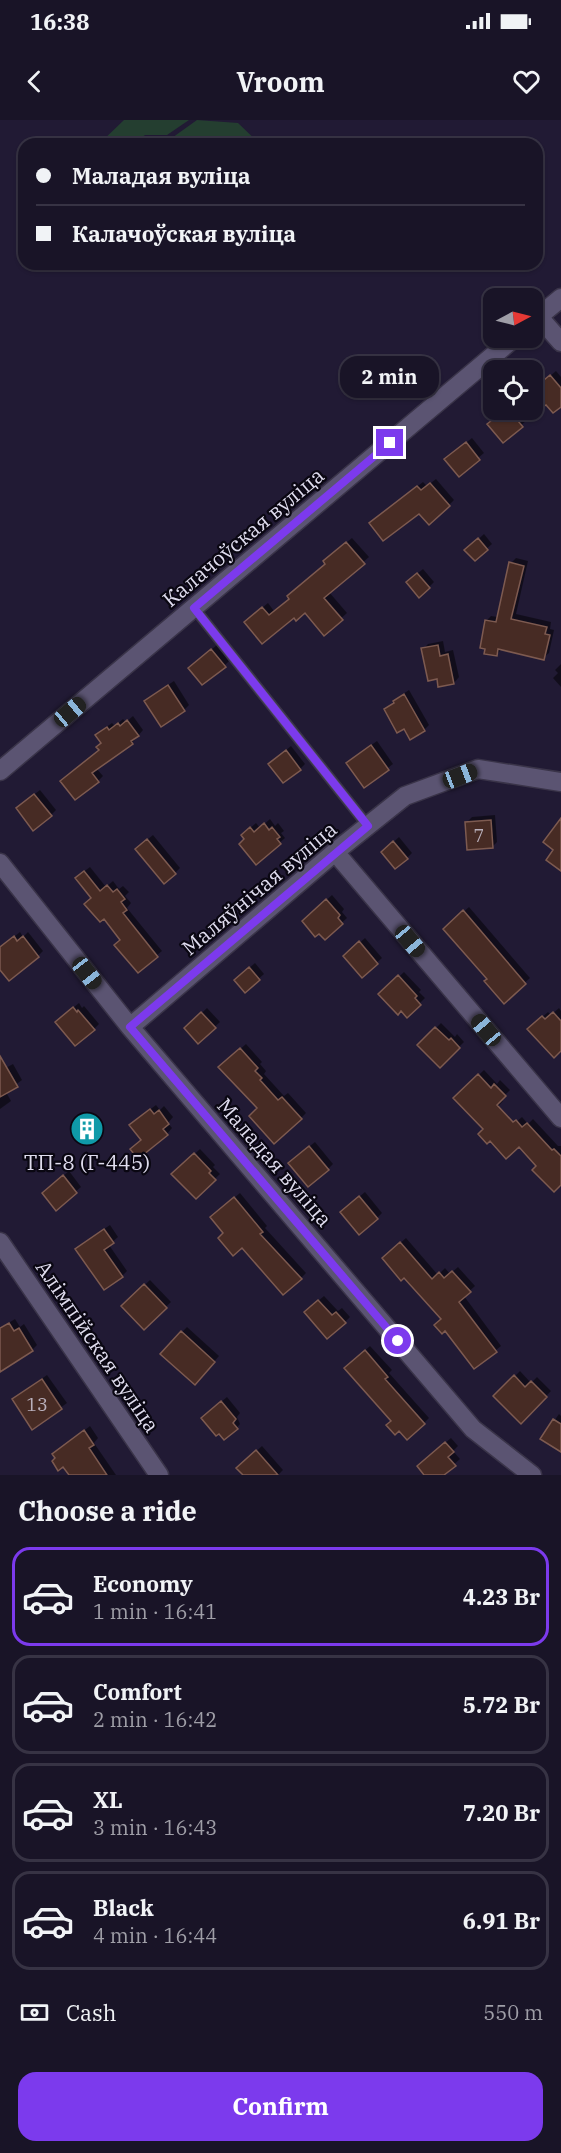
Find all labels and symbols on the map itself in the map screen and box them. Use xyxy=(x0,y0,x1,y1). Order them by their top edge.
north arrow xyxy=(483,288,543,348)
callout: 2 min xyxy=(340,356,440,398)
route end xyxy=(376,429,403,456)
street label: Калачоўская вуліца xyxy=(156,461,330,613)
car xyxy=(50,694,90,730)
car xyxy=(440,761,480,791)
street label: Маляўнічая вуліца xyxy=(176,815,342,961)
house number: 7 xyxy=(474,824,484,847)
car xyxy=(392,921,428,961)
car xyxy=(69,953,105,993)
car xyxy=(468,1010,504,1050)
street label: Маладая вуліца xyxy=(211,1092,339,1232)
building icon: ТП-8 (Г-445) xyxy=(69,1111,105,1147)
place label: ТП-8 (Г-445) xyxy=(24,1148,150,1176)
street label: Алімпійская вуліца xyxy=(30,1254,166,1438)
route start xyxy=(384,1327,411,1354)
house number: 13 xyxy=(26,1393,48,1416)

